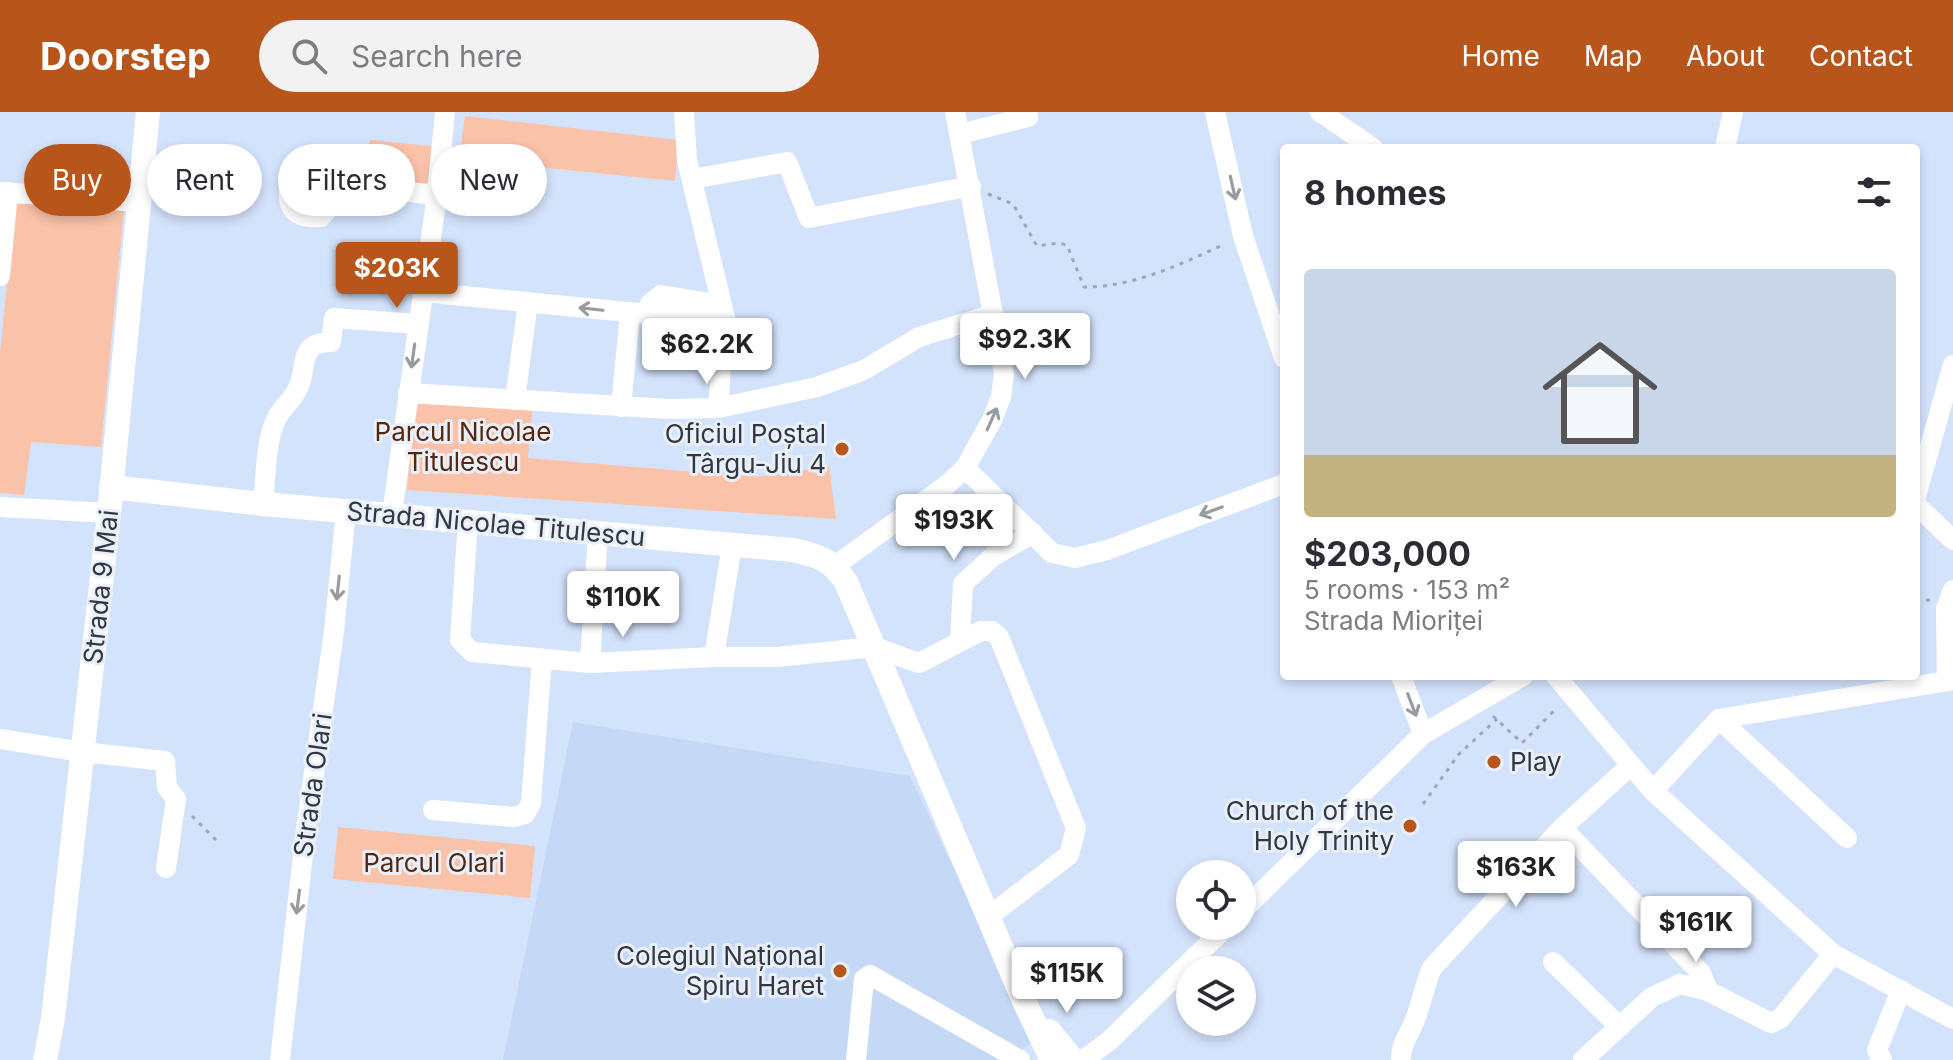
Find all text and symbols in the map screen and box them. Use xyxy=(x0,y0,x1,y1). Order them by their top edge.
search box xyxy=(259,20,819,92)
text: Doorstep xyxy=(40,33,211,79)
icon: search xyxy=(287,34,331,78)
text: Search here xyxy=(351,38,522,74)
text: Home xyxy=(1461,39,1540,73)
text: Map xyxy=(1584,39,1642,73)
text: About xyxy=(1686,39,1765,73)
text: Contact xyxy=(1809,39,1913,73)
chip: Buy xyxy=(24,144,131,216)
chip: Rent xyxy=(147,144,262,216)
chip: Filters xyxy=(278,144,415,216)
chip: New xyxy=(431,144,547,216)
icon: filters xyxy=(1852,170,1896,214)
text: 8 homes xyxy=(1304,172,1447,213)
one-way arrow xyxy=(1226,175,1241,200)
pin: $203K xyxy=(341,242,453,310)
text: $203K xyxy=(354,252,440,283)
one-way arrow xyxy=(579,301,605,316)
pin: $92.3K xyxy=(960,313,1090,381)
pin: $62.2K xyxy=(642,318,772,386)
icon: home xyxy=(1528,321,1672,465)
text: $92.3K xyxy=(978,323,1072,354)
text: $62.2K xyxy=(660,328,754,359)
one-way arrow xyxy=(406,342,421,369)
one-way arrow xyxy=(985,407,1000,432)
park label: Parcul Nicolae Titulescu xyxy=(375,416,551,477)
place label: Oficiul Poștal Târgu-Jiu 4 xyxy=(665,418,826,479)
marker: Oficiul Poștal Târgu-Jiu 4 xyxy=(833,440,851,458)
pin: $193K xyxy=(898,494,1010,562)
street label: Strada Nicolae Titulescu xyxy=(346,495,647,552)
text: $193K xyxy=(914,504,994,535)
one-way arrow xyxy=(1199,505,1224,519)
street label: Strada 9 Mai xyxy=(77,508,124,666)
text: $203,000 xyxy=(1304,533,1471,574)
pin: $110K xyxy=(567,571,679,639)
one-way arrow xyxy=(331,574,346,601)
text: 5 rooms · 153 m² xyxy=(1304,574,1510,605)
text: $110K xyxy=(585,581,661,612)
text: Strada Mioriței xyxy=(1304,605,1483,636)
one-way arrow xyxy=(1406,692,1420,717)
street label: Strada Olari xyxy=(287,711,338,859)
place label: Play xyxy=(1510,746,1562,777)
marker: Play xyxy=(1485,753,1503,771)
place label: Church of the Holy Trinity xyxy=(1226,795,1394,856)
marker: Church of the Holy Trinity xyxy=(1401,817,1419,835)
pin: $163K xyxy=(1460,841,1572,909)
park label: Parcul Olari xyxy=(363,847,505,878)
text: $163K xyxy=(1476,851,1556,882)
map controls xyxy=(1176,860,1256,1036)
button: locate xyxy=(1176,860,1256,940)
one-way arrow xyxy=(291,888,306,914)
pin: $161K xyxy=(1640,896,1752,964)
text: $161K xyxy=(1658,906,1734,937)
place label: Colegiul Național Spiru Haret xyxy=(616,940,824,1001)
pin: $115K xyxy=(1011,947,1123,1015)
button: layers xyxy=(1176,956,1256,1036)
text: $115K xyxy=(1030,957,1104,988)
marker: Colegiul Național Spiru Haret xyxy=(831,962,849,980)

